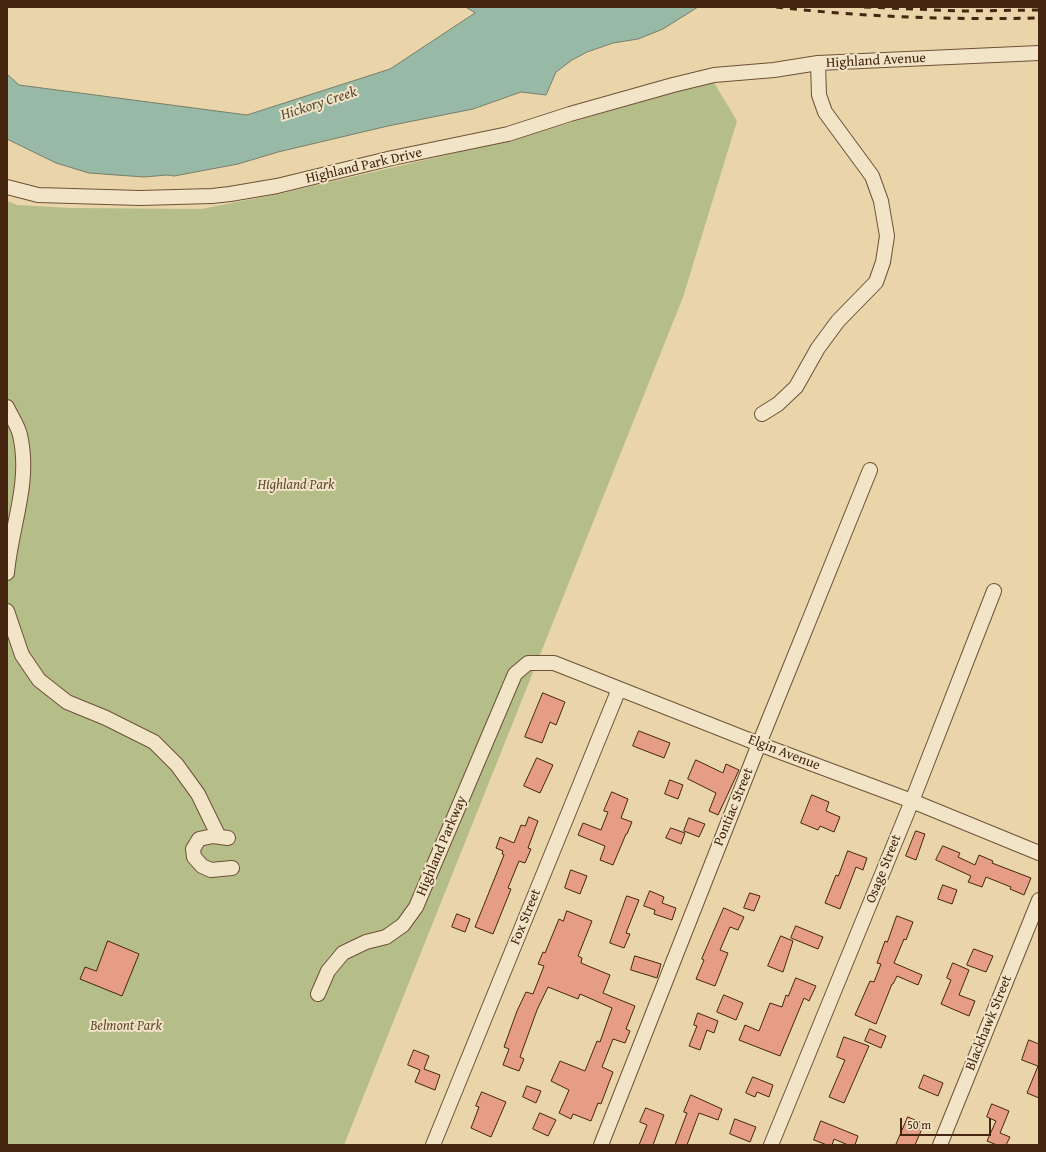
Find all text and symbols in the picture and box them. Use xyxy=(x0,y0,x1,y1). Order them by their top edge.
street label: Highland Avenue xyxy=(826,50,926,72)
water label: Hickory Creek xyxy=(279,83,359,125)
street label: Highland Park Drive xyxy=(304,144,424,188)
park label: Highland Park xyxy=(258,477,334,493)
street label: Elgin Avenue xyxy=(746,732,822,774)
street label: Pontiac Street xyxy=(711,766,757,848)
street label: Highland Parkway xyxy=(413,793,471,899)
street label: Osage Street xyxy=(863,832,905,906)
street label: Fox Street xyxy=(507,887,545,947)
street label: Blackhawk Street xyxy=(962,973,1016,1073)
park label: Belmont Park xyxy=(90,1018,162,1034)
scale bar xyxy=(902,1110,993,1136)
text: 50 m xyxy=(907,1116,931,1133)

